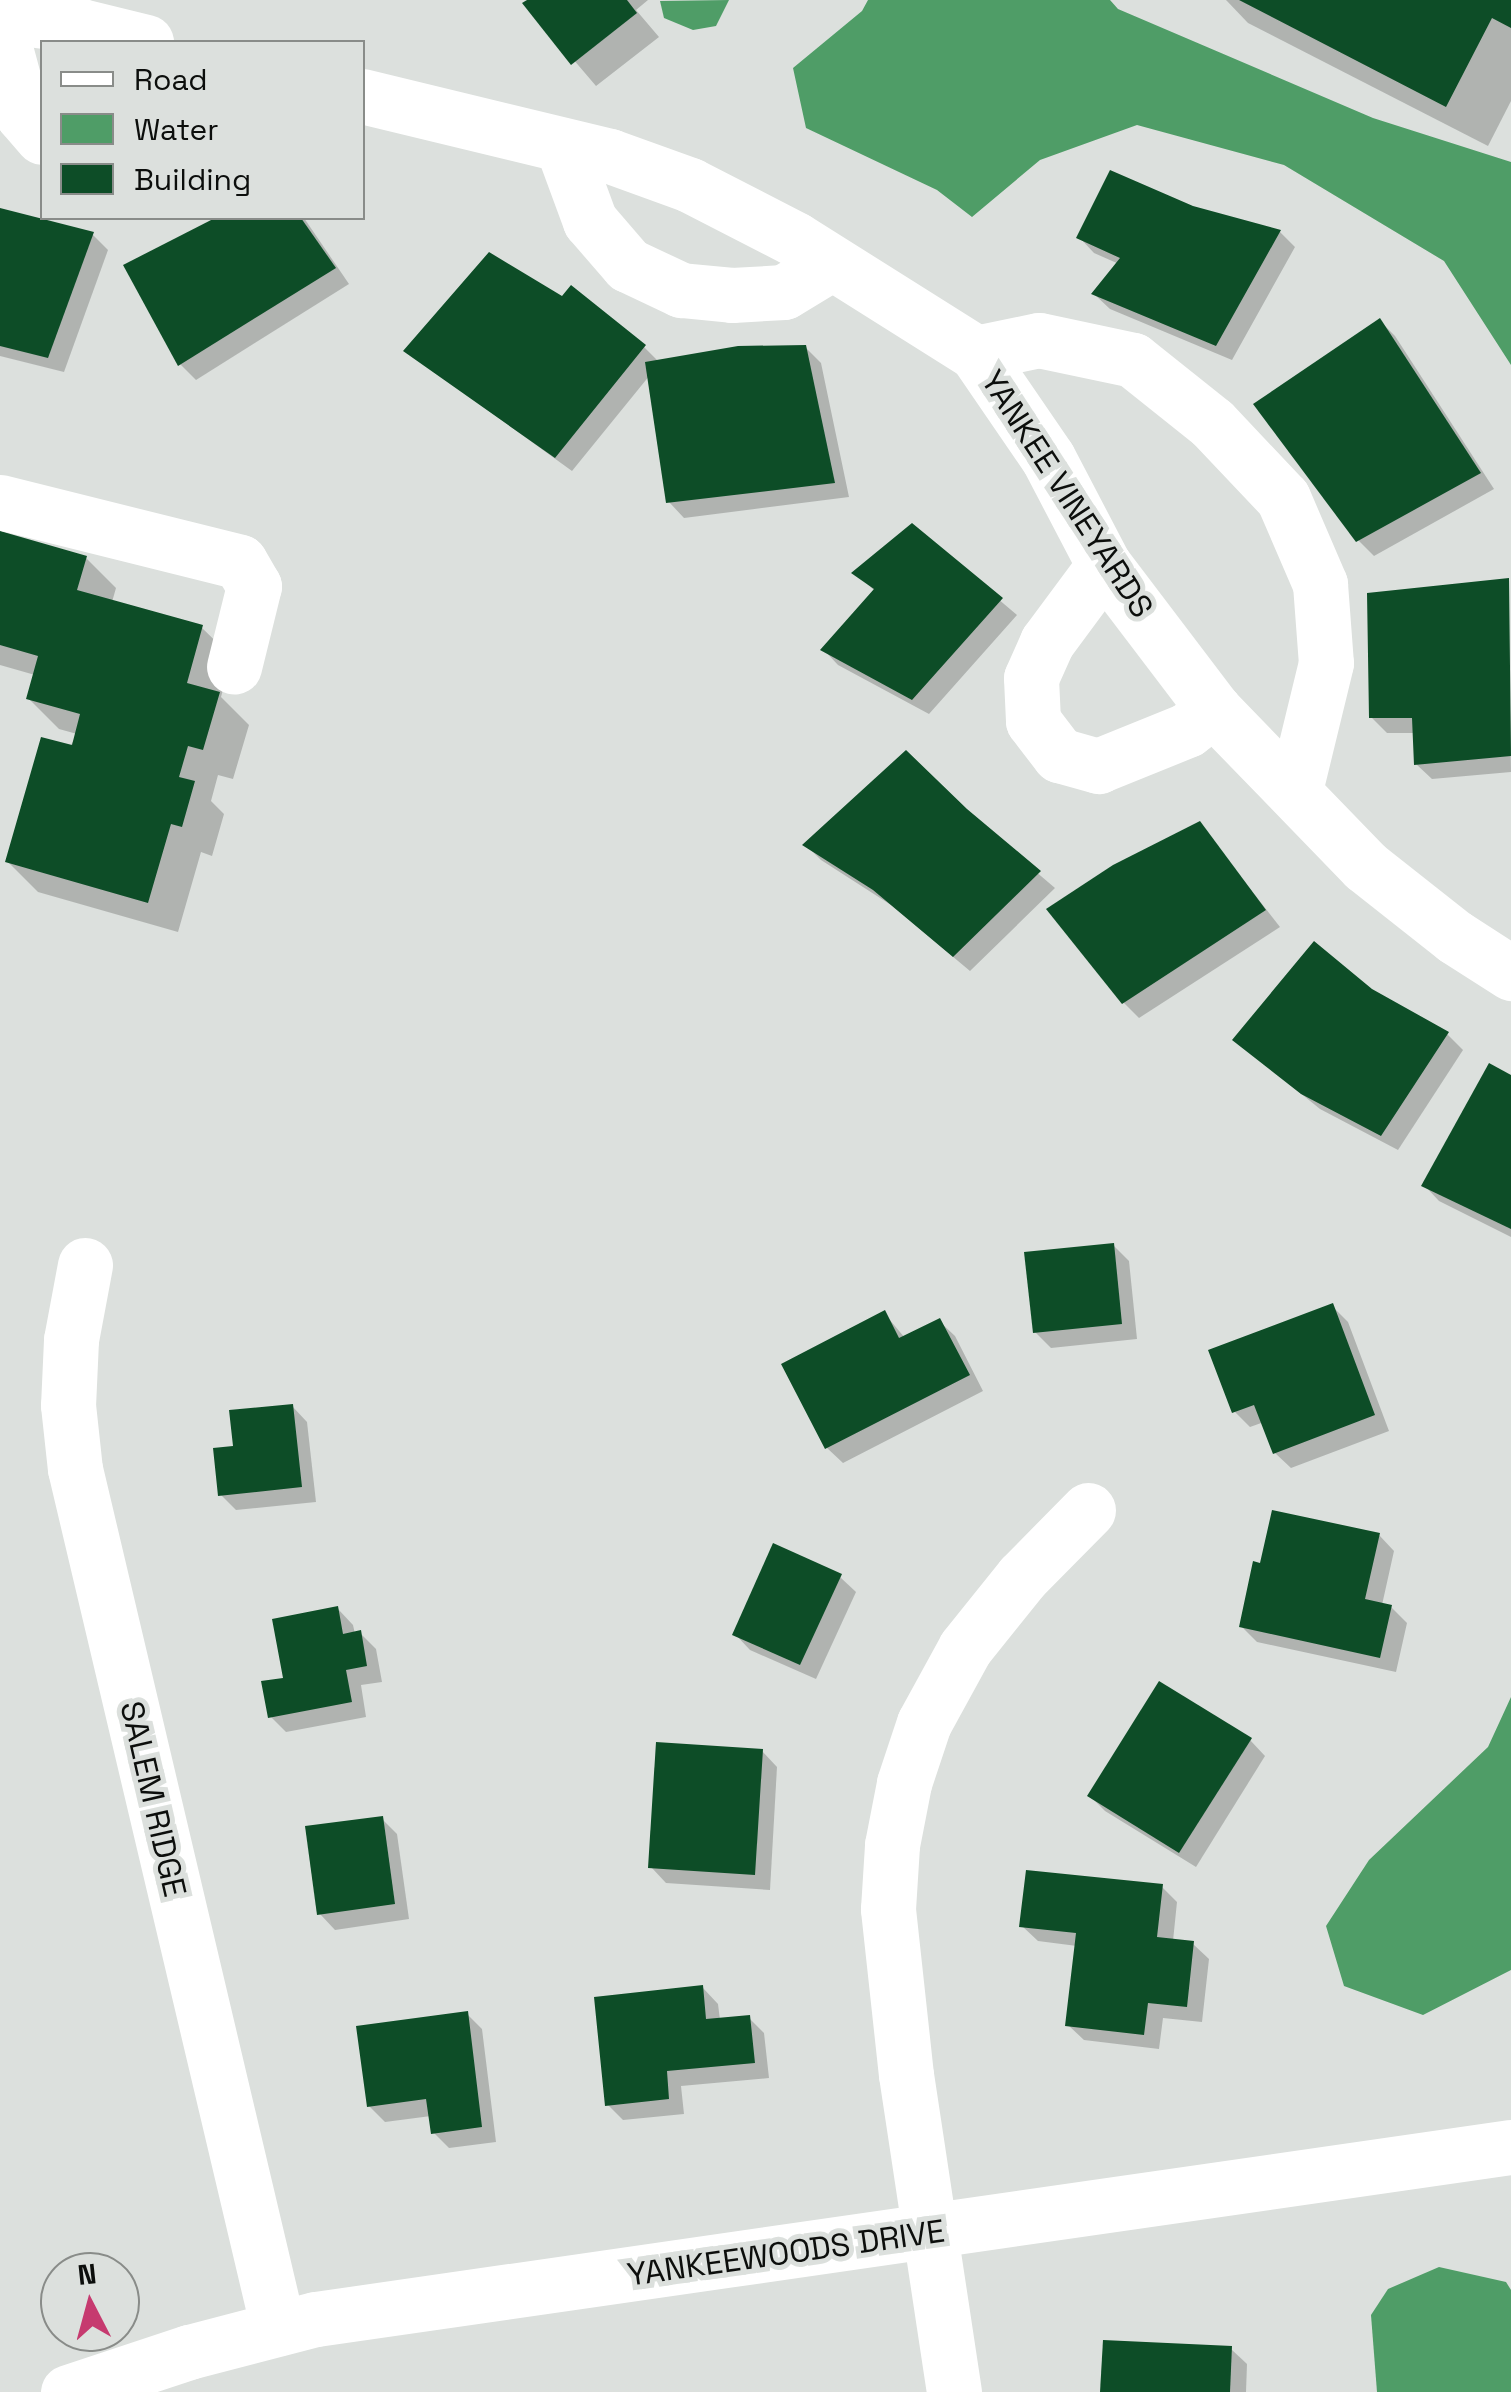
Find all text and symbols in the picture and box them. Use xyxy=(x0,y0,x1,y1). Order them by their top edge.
legend xyxy=(40,40,365,220)
text: Road xyxy=(134,60,208,99)
text: Water xyxy=(134,110,219,149)
text: Building xyxy=(134,160,251,199)
street label: YANKEE VINEYARDS xyxy=(973,363,1161,625)
street label: SALEM RIDGE xyxy=(112,1698,194,1900)
street label: YANKEEWOODS DRIVE xyxy=(625,2212,947,2294)
north arrow xyxy=(40,2252,140,2352)
text: N xyxy=(76,2255,98,2293)

